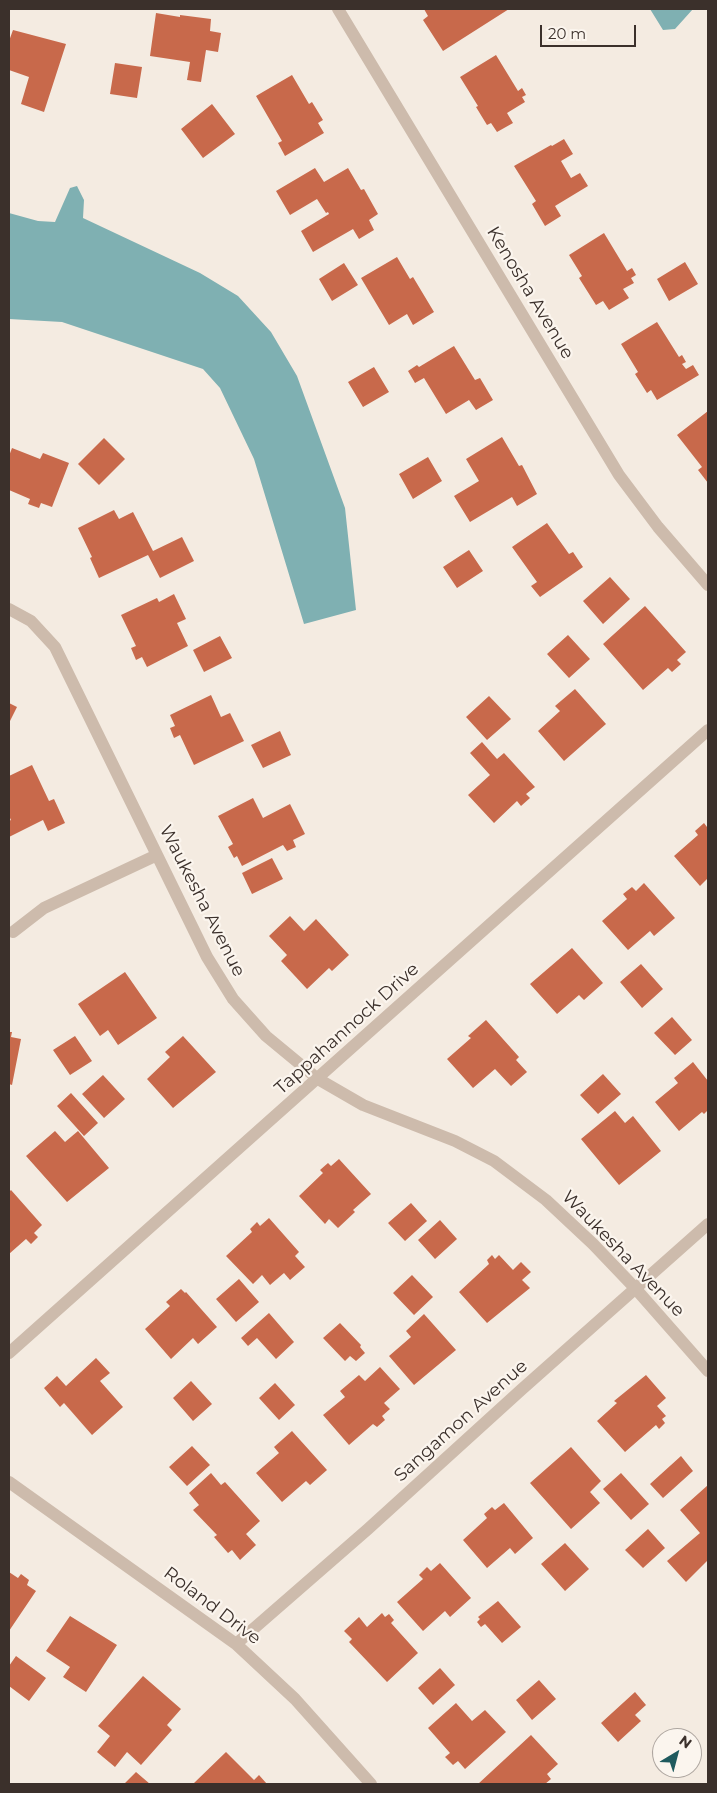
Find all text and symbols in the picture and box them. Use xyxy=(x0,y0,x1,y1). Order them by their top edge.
scale bar xyxy=(542,15,638,47)
text: 20 m xyxy=(548,24,586,43)
street label: Kenosha Avenue xyxy=(482,223,578,363)
street label: Waukesha Avenue xyxy=(154,822,250,980)
street label: Tappahannock Drive xyxy=(271,959,423,1099)
street label: Waukesha Avenue xyxy=(557,1186,689,1322)
street label: Sangamon Avenue xyxy=(390,1355,532,1487)
street label: Roland Drive xyxy=(159,1562,265,1650)
north arrow xyxy=(652,1728,702,1778)
text: N xyxy=(675,1731,695,1752)

